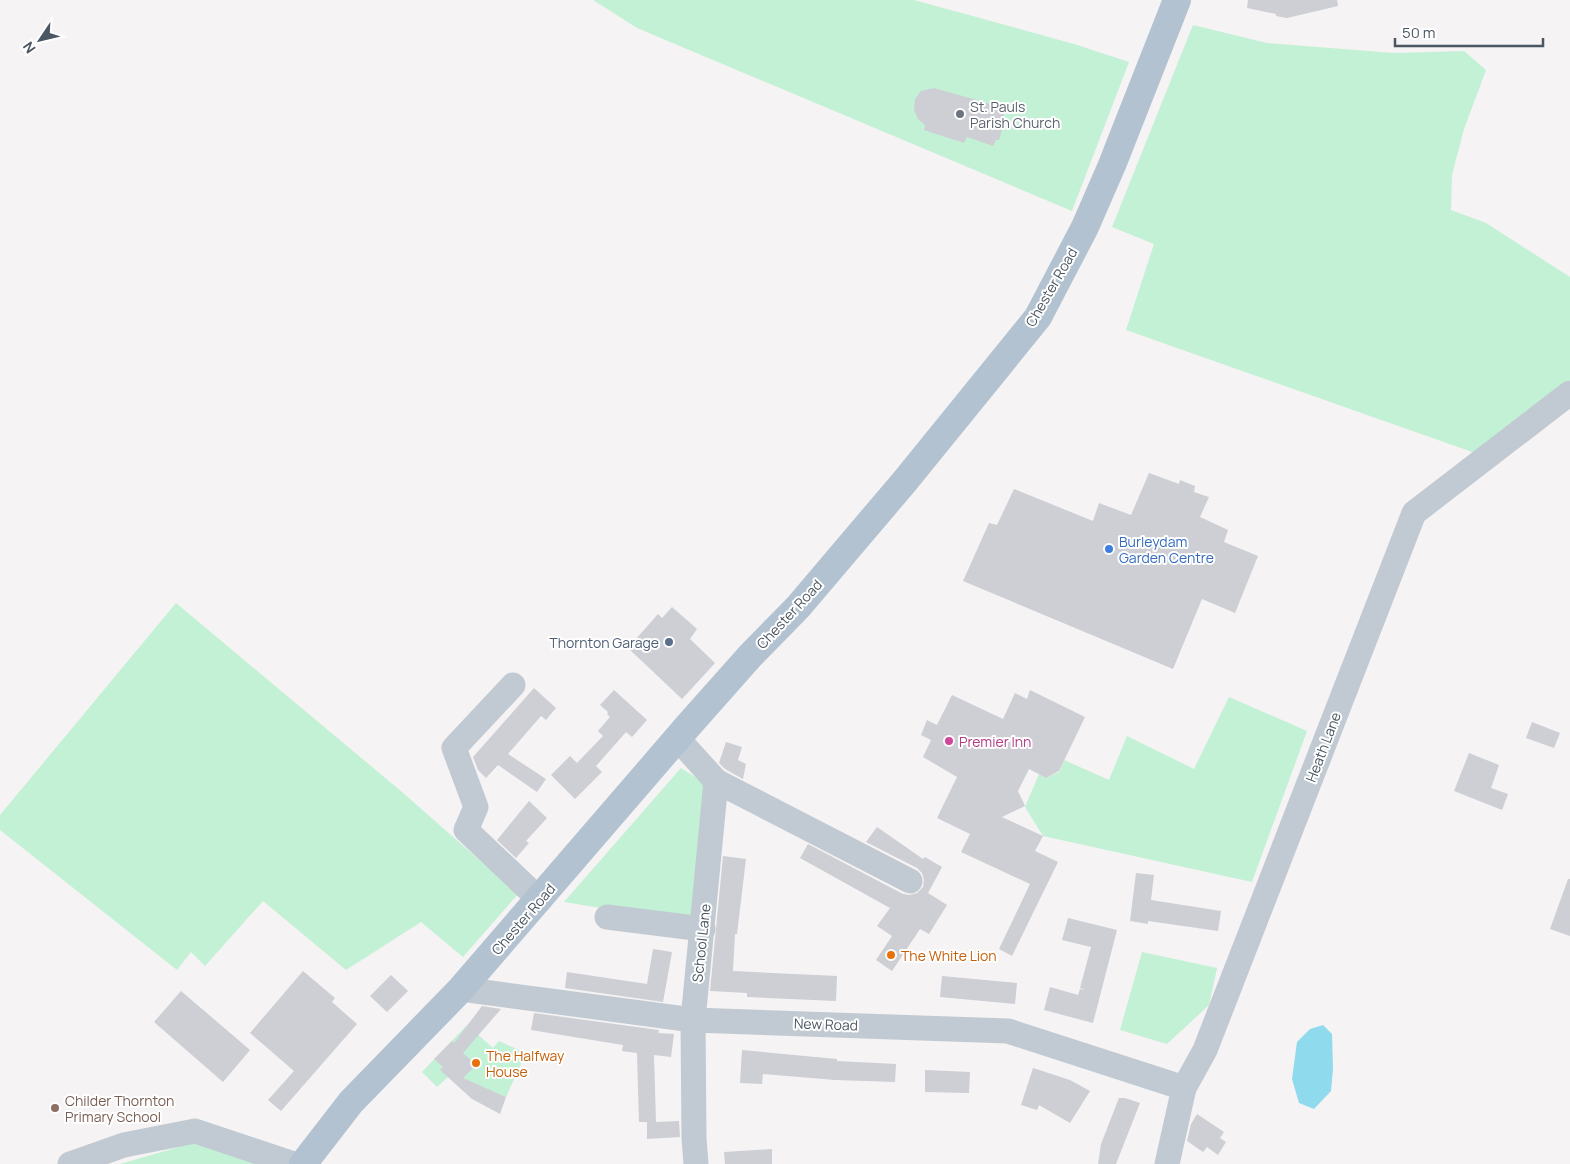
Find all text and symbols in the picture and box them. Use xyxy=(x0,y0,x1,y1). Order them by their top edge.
north arrow xyxy=(15,15,65,65)
scale bar xyxy=(1395,15,1542,47)
text: 50 m xyxy=(1402,22,1436,43)
text: N xyxy=(18,38,40,57)
place label: St. Pauls Parish Church xyxy=(970,97,1060,132)
marker: St. Pauls Parish Church xyxy=(954,108,966,120)
street label: Chester Road xyxy=(1021,244,1081,330)
place label: Burleydam Garden Centre xyxy=(1119,532,1214,567)
marker: Burleydam Garden Centre xyxy=(1103,543,1115,555)
street label: Chester Road xyxy=(752,575,826,653)
place label: Thornton Garage xyxy=(549,633,659,652)
marker: Thornton Garage xyxy=(663,636,675,648)
street label: Heath Lane xyxy=(1301,709,1345,785)
place label: Premier Inn xyxy=(959,732,1031,751)
marker: Premier Inn xyxy=(943,735,955,747)
street label: Chester Road xyxy=(487,879,559,959)
street label: School Lane xyxy=(687,903,715,983)
place label: The White Lion xyxy=(901,946,997,965)
marker: The White Lion xyxy=(885,949,897,961)
street label: New Road xyxy=(794,1013,858,1035)
place label: The Halfway House xyxy=(486,1046,565,1081)
marker: The Halfway House xyxy=(470,1057,482,1069)
place label: Childer Thornton Primary School xyxy=(65,1091,174,1126)
marker: Childer Thornton Primary School xyxy=(49,1102,61,1114)

